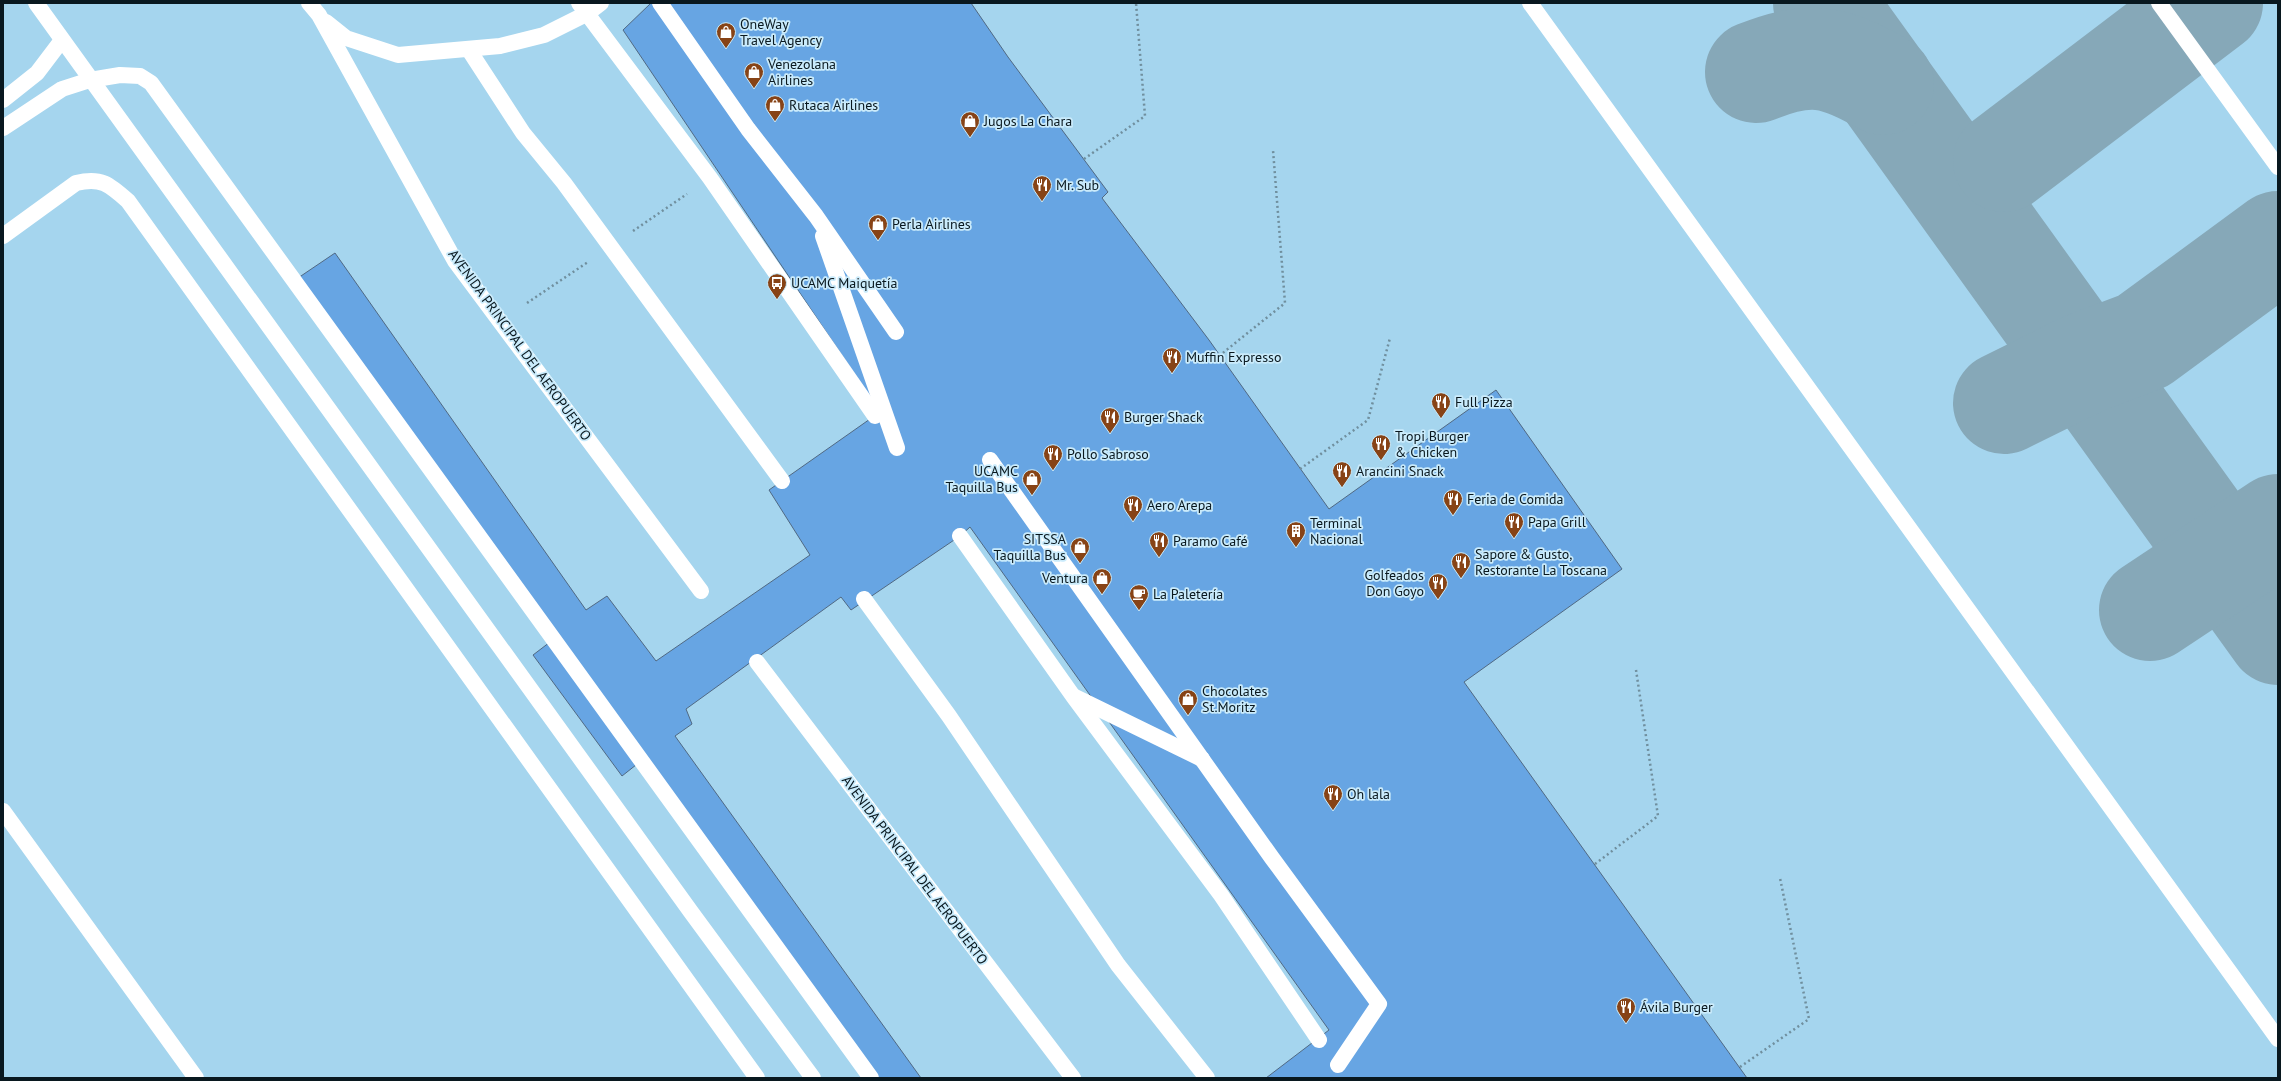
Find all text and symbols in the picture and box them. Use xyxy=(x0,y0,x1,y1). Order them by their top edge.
place label: OneWay Travel Agency xyxy=(740,15,823,49)
shop icon: OneWay Travel Agency xyxy=(715,21,737,49)
place label: Venezolana Airlines xyxy=(767,55,836,89)
shop icon: Venezolana Airlines xyxy=(743,61,765,89)
shop icon: Rutaca Airlines xyxy=(764,94,786,122)
place label: Rutaca Airlines xyxy=(789,96,878,114)
shop icon: Jugos La Chara xyxy=(959,110,981,138)
place label: Jugos La Chara xyxy=(983,112,1072,130)
restaurant icon: Mr. Sub xyxy=(1031,174,1053,202)
place label: Mr. Sub xyxy=(1056,176,1099,194)
shop icon: Perla Airlines xyxy=(867,213,889,241)
place label: Perla Airlines xyxy=(892,215,971,233)
street label: AVENIDA PRINCIPAL DEL AEROPUERTO xyxy=(445,246,595,444)
bus stop icon: UCAMC Maiquetía xyxy=(766,272,788,300)
place label: UCAMC Maiquetía xyxy=(791,274,898,292)
restaurant icon: Muffin Expresso xyxy=(1161,346,1183,374)
place label: Muffin Expresso xyxy=(1186,348,1282,366)
restaurant icon: Full Pizza xyxy=(1430,391,1452,419)
place label: Full Pizza xyxy=(1455,393,1513,411)
restaurant icon: Burger Shack xyxy=(1099,406,1121,434)
place label: Burger Shack xyxy=(1124,408,1203,426)
place label: Tropi Burger & Chicken xyxy=(1395,427,1469,461)
restaurant icon: Tropi Burger & Chicken xyxy=(1370,433,1392,461)
restaurant icon: Pollo Sabroso xyxy=(1042,443,1064,471)
place label: Pollo Sabroso xyxy=(1067,445,1149,463)
restaurant icon: Arancini Snack xyxy=(1331,460,1353,488)
place label: UCAMC Taquilla Bus xyxy=(945,462,1018,496)
place label: Arancini Snack xyxy=(1356,462,1444,480)
shop icon: UCAMC Taquilla Bus xyxy=(1021,468,1043,496)
restaurant icon: Feria de Comida xyxy=(1442,488,1464,516)
place label: Feria de Comida xyxy=(1467,490,1564,508)
restaurant icon: Aero Arepa xyxy=(1122,494,1144,522)
place label: Aero Arepa xyxy=(1147,496,1212,514)
restaurant icon: Papa Grill xyxy=(1503,511,1525,539)
place label: Papa Grill xyxy=(1528,513,1586,531)
place label: Terminal Nacional xyxy=(1310,514,1363,548)
building icon: Terminal Nacional xyxy=(1285,520,1307,548)
place label: SITSSA Taquilla Bus xyxy=(993,530,1067,564)
restaurant icon: Paramo Café xyxy=(1148,530,1170,558)
place label: Paramo Café xyxy=(1173,532,1248,550)
shop icon: SITSSA Taquilla Bus xyxy=(1069,536,1091,564)
place label: Sapore & Gusto, Restorante La Toscana xyxy=(1475,545,1607,579)
restaurant icon: Sapore & Gusto, Restorante La Toscana xyxy=(1450,551,1472,579)
place label: Golfeados Don Goyo xyxy=(1365,566,1424,600)
shop icon: Ventura xyxy=(1091,567,1113,595)
place label: Ventura xyxy=(1041,569,1088,587)
restaurant icon: Golfeados Don Goyo xyxy=(1427,572,1449,600)
cafe icon: La Paletería xyxy=(1128,583,1150,611)
place label: La Paletería xyxy=(1153,585,1223,603)
place label: Chocolates St.Moritz xyxy=(1202,682,1267,716)
shop icon: Chocolates St.Moritz xyxy=(1177,688,1199,716)
street label: AVENIDA PRINCIPAL DEL AEROPUERTO xyxy=(838,772,992,968)
restaurant icon: Oh lala xyxy=(1322,783,1344,811)
place label: Oh lala xyxy=(1347,785,1390,803)
restaurant icon: Ávila Burger xyxy=(1615,996,1637,1024)
place label: Ávila Burger xyxy=(1640,998,1713,1016)

